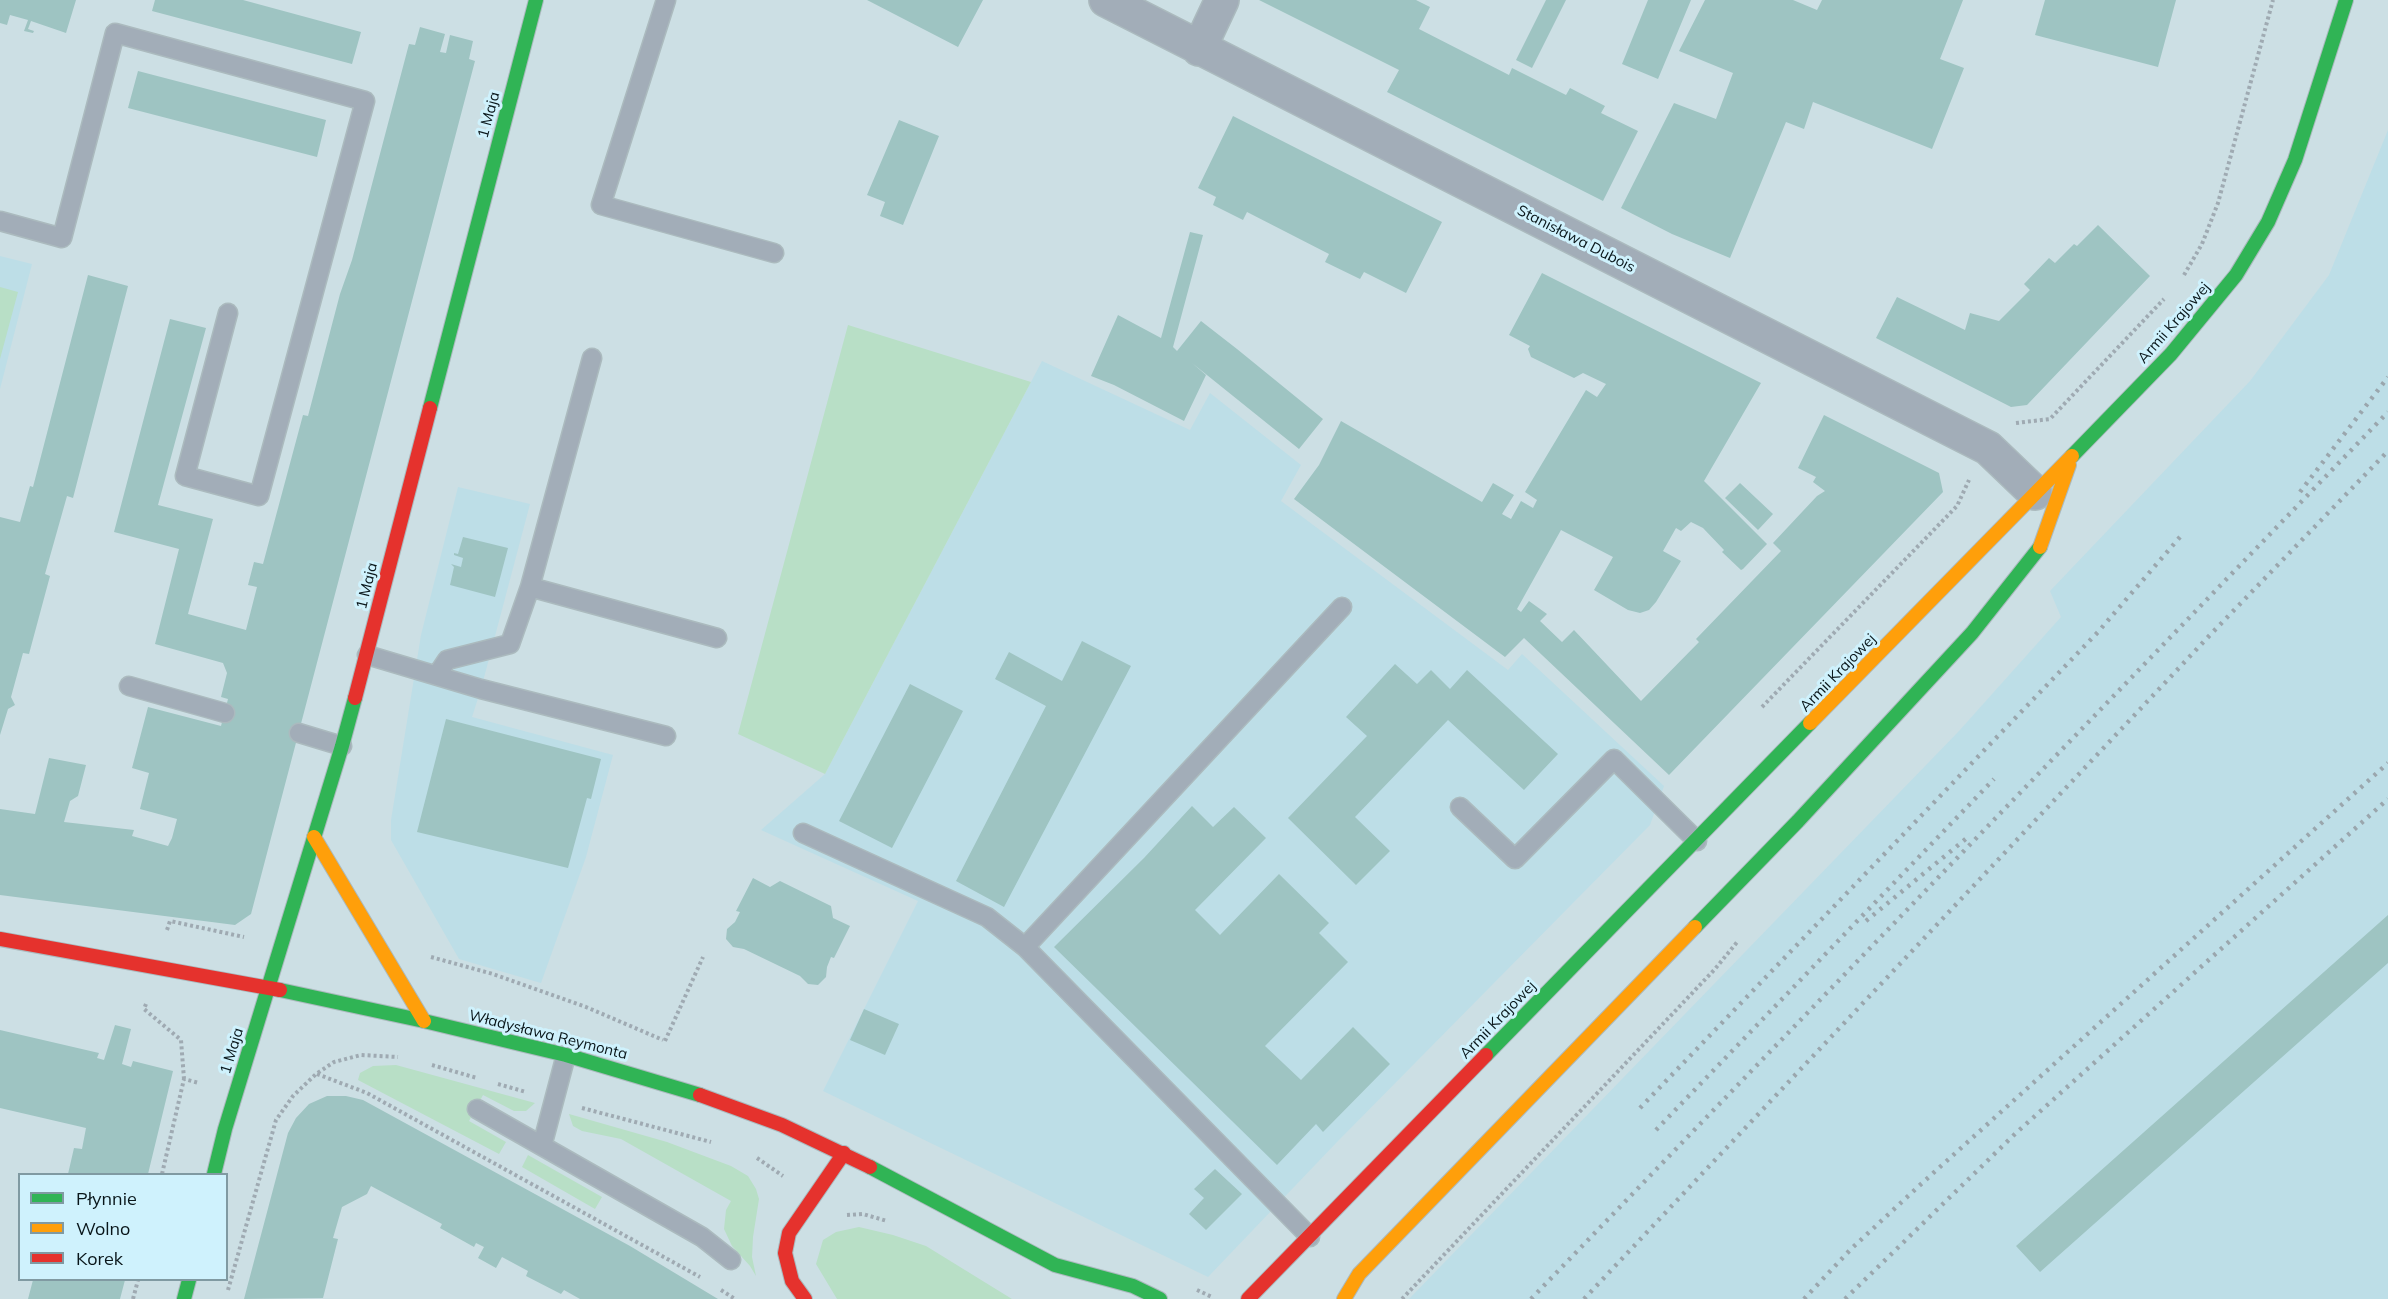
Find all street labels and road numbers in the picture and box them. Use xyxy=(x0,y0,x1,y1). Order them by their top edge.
street label: 1 Maja xyxy=(474,90,504,140)
street label: Stanisława Dubois xyxy=(1514,201,1638,277)
street label: Armii Krajowej xyxy=(2134,279,2214,367)
street label: 1 Maja xyxy=(353,561,381,611)
street label: Armii Krajowej xyxy=(1796,630,1880,716)
street label: Armii Krajowej xyxy=(1456,977,1540,1063)
street label: Władysława Reymonta xyxy=(467,1007,629,1063)
street label: 1 Maja xyxy=(216,1026,248,1076)

